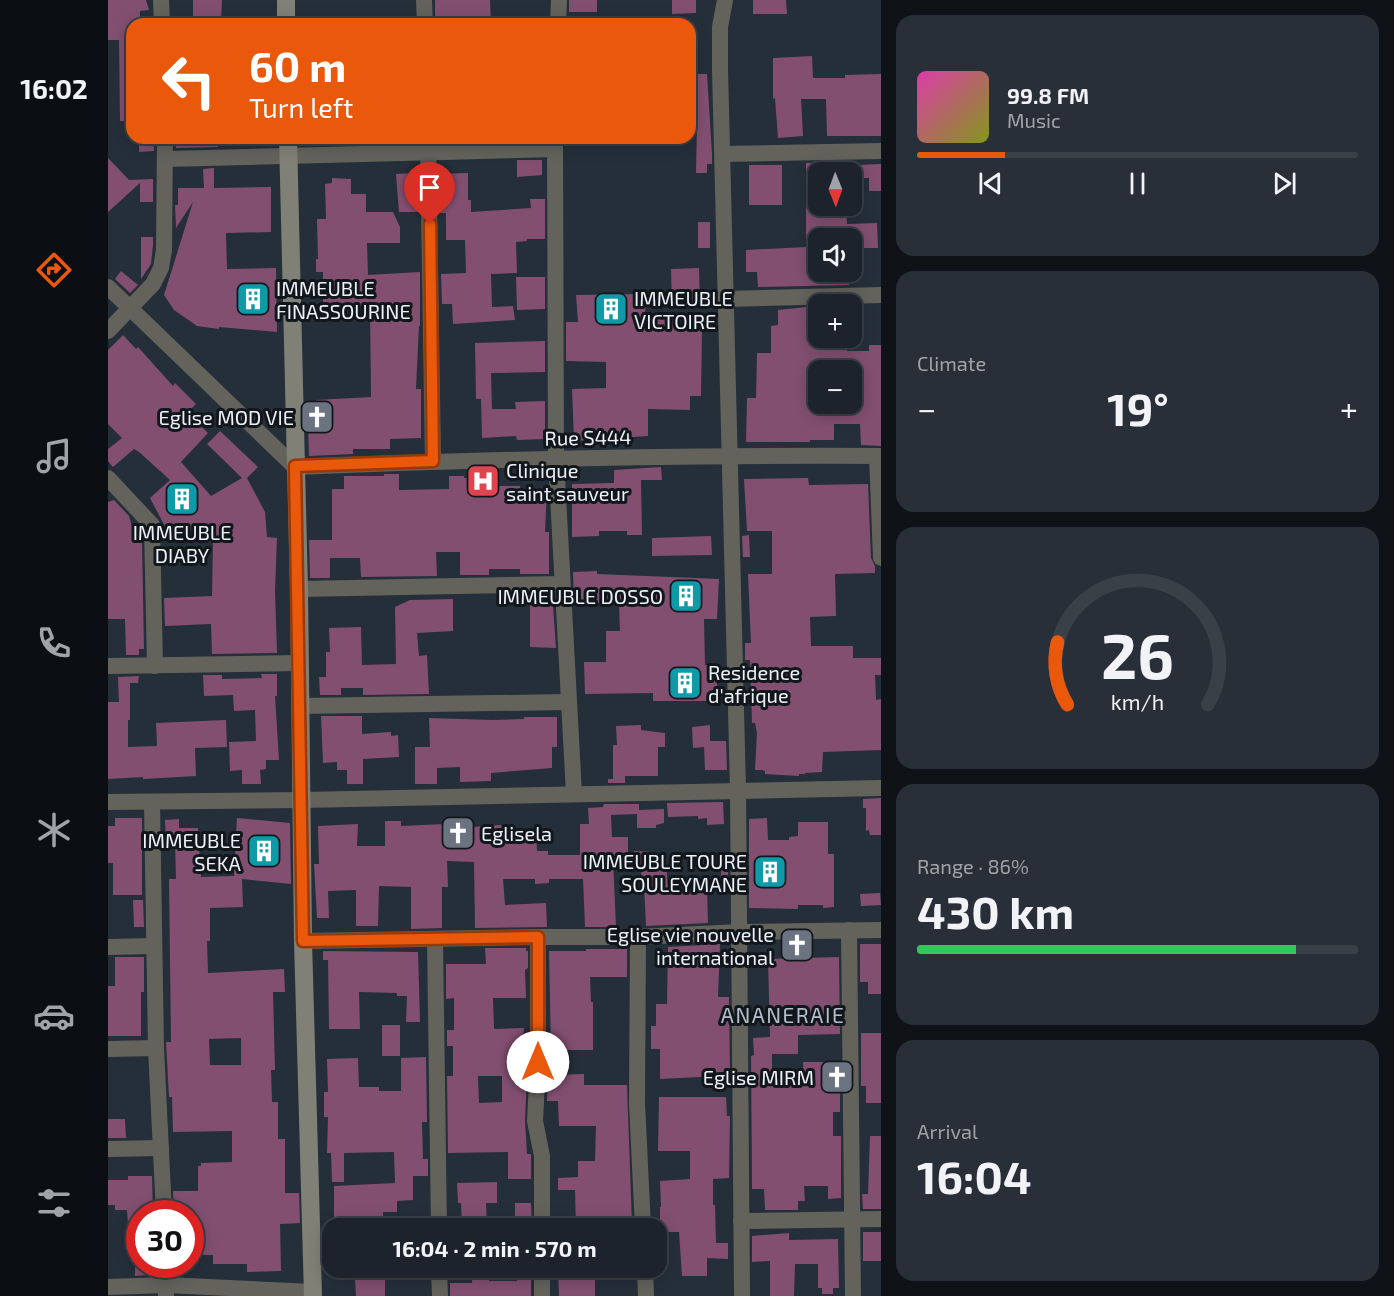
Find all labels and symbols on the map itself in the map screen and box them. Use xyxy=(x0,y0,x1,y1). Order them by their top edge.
pin xyxy=(404,162,455,224)
north arrow xyxy=(808,162,862,216)
place label: IMMEUBLE FINASSOURINE xyxy=(276,276,411,323)
building icon: IMMEUBLE FINASSOURINE xyxy=(235,281,271,317)
place label: IMMEUBLE VICTOIRE xyxy=(634,286,733,333)
building icon: IMMEUBLE VICTOIRE xyxy=(593,291,629,327)
church icon: Eglise MOD VIE xyxy=(299,399,335,435)
place label: Eglise MOD VIE xyxy=(159,405,294,429)
street label: Rue S444 xyxy=(544,424,632,450)
place label: Clinique saint sauveur xyxy=(506,458,629,505)
hospital icon: Clinique saint sauveur xyxy=(465,463,501,499)
building icon: IMMEUBLE DIABY xyxy=(164,481,200,517)
place label: IMMEUBLE DIABY xyxy=(133,520,231,567)
building icon: IMMEUBLE DOSSO xyxy=(668,578,704,614)
place label: IMMEUBLE DOSSO xyxy=(497,584,663,608)
place label: Residence d'afrique xyxy=(708,660,800,707)
building icon: Residence d'afrique xyxy=(667,665,703,701)
church icon: Eglisela xyxy=(440,815,476,851)
place label: Eglisela xyxy=(481,821,552,845)
place label: IMMEUBLE SEKA xyxy=(142,828,242,875)
building icon: IMMEUBLE SEKA xyxy=(246,833,282,869)
place label: IMMEUBLE TOURE SOULEYMANE xyxy=(583,849,747,896)
building icon: IMMEUBLE TOURE SOULEYMANE xyxy=(752,854,788,890)
place label: Eglise vie nouvelle international xyxy=(607,922,774,969)
church icon: Eglise vie nouvelle international xyxy=(779,927,815,963)
district label: ANANERAIE xyxy=(721,1002,845,1027)
position arrow xyxy=(506,1030,570,1094)
church icon: Eglise MIRM xyxy=(819,1059,855,1095)
place label: Eglise MIRM xyxy=(703,1065,814,1089)
speed limit sign: 30 xyxy=(126,1200,204,1278)

